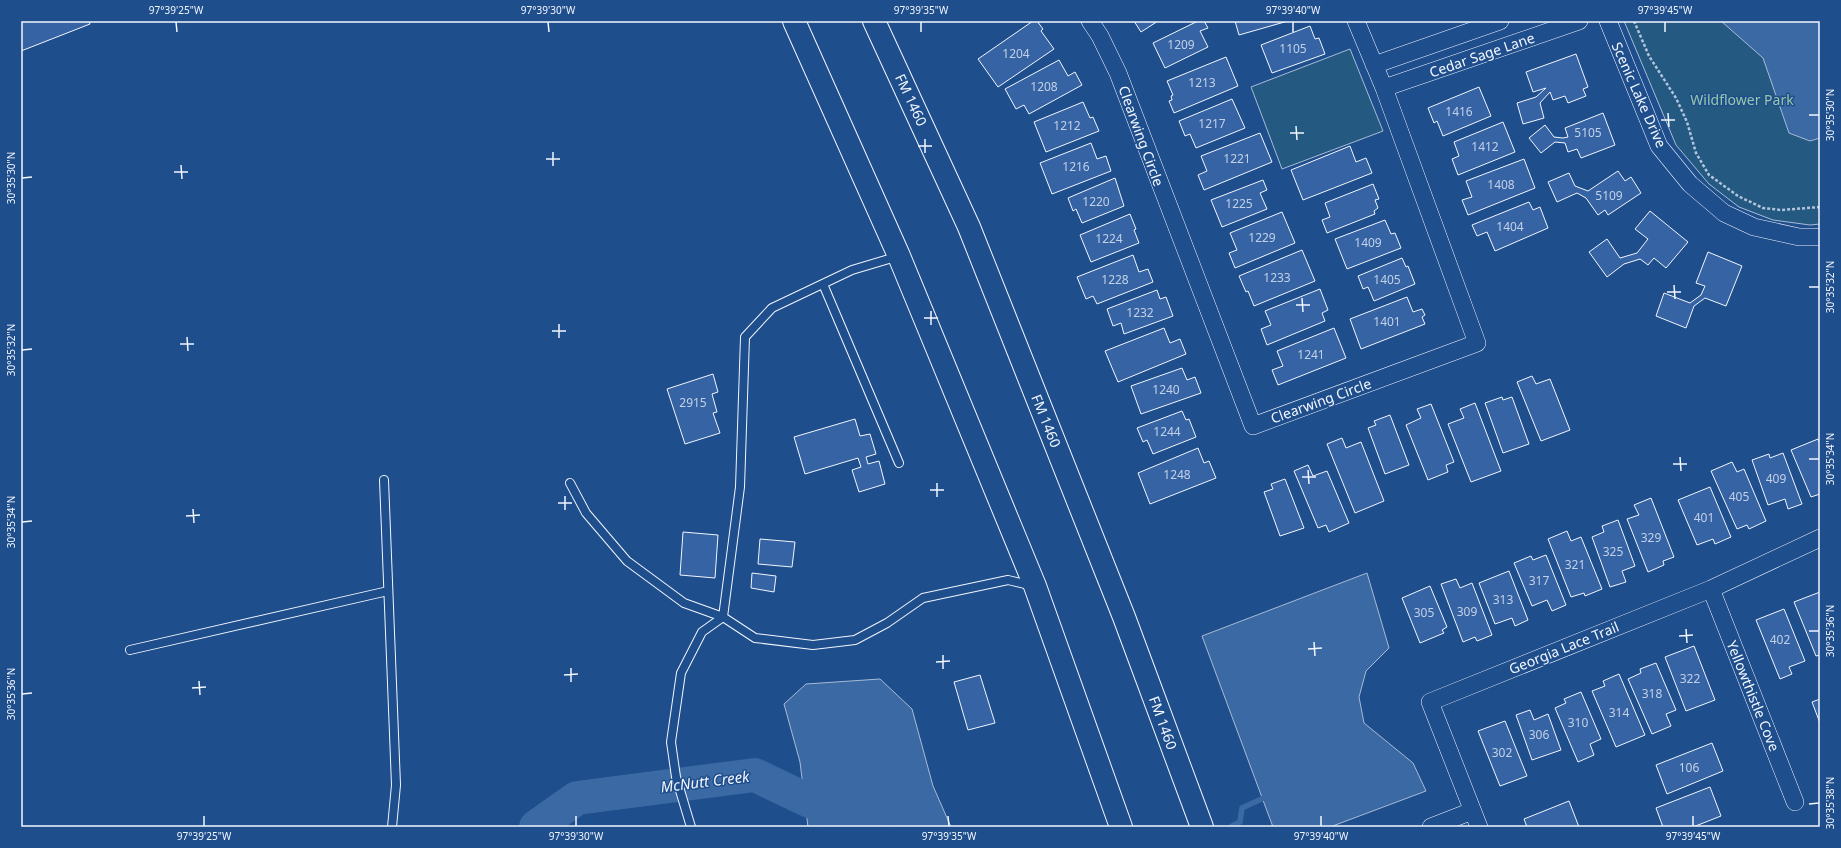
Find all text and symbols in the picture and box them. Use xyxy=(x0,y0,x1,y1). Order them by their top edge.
text: 97°39'25"W xyxy=(149,3,204,17)
text: 97°39'30"W xyxy=(521,3,576,17)
text: 97°39'35"W xyxy=(894,3,949,17)
text: 97°39'40"W xyxy=(1266,3,1321,17)
text: 97°39'45"W xyxy=(1638,3,1693,17)
street label: Cedar Sage Lane xyxy=(1427,28,1537,81)
house number: 1209 xyxy=(1167,36,1195,53)
street label: Scenic Lake Drive xyxy=(1608,39,1671,151)
house number: 1105 xyxy=(1279,40,1307,57)
house number: 1204 xyxy=(1002,45,1030,62)
street label: FM 1460 xyxy=(891,71,932,129)
house number: 1213 xyxy=(1188,74,1216,91)
house number: 1208 xyxy=(1030,78,1058,95)
street label: Clearwing Circle xyxy=(1114,83,1169,189)
text: 30°35'30"N xyxy=(1823,89,1837,141)
park label: Wildflower Park xyxy=(1690,90,1794,109)
house number: 1416 xyxy=(1445,103,1473,120)
house number: 1217 xyxy=(1198,115,1226,132)
house number: 1212 xyxy=(1053,117,1081,134)
house number: 5105 xyxy=(1574,124,1602,141)
house number: 1412 xyxy=(1471,138,1499,155)
house number: 1221 xyxy=(1223,150,1251,167)
text: 30°35'30"N xyxy=(4,152,18,204)
house number: 1216 xyxy=(1062,158,1090,175)
house number: 1408 xyxy=(1487,176,1515,193)
house number: 5109 xyxy=(1595,187,1623,204)
house number: 1220 xyxy=(1082,193,1110,210)
house number: 1225 xyxy=(1225,195,1253,212)
house number: 1404 xyxy=(1496,218,1524,235)
house number: 1229 xyxy=(1248,229,1276,246)
house number: 1224 xyxy=(1095,230,1123,247)
house number: 1409 xyxy=(1354,234,1382,251)
text: 30°35'32"N xyxy=(1823,261,1837,313)
house number: 1233 xyxy=(1263,269,1291,286)
house number: 1228 xyxy=(1101,271,1129,288)
house number: 1405 xyxy=(1373,271,1401,288)
house number: 1232 xyxy=(1126,304,1154,321)
house number: 1401 xyxy=(1373,313,1401,330)
text: 30°35'32"N xyxy=(4,324,18,376)
house number: 1241 xyxy=(1297,346,1325,363)
street label: Clearwing Circle xyxy=(1268,373,1374,428)
house number: 1240 xyxy=(1152,381,1180,398)
street label: FM 1460 xyxy=(1027,391,1066,450)
house number: 2915 xyxy=(679,394,707,411)
house number: 1244 xyxy=(1153,423,1181,440)
text: 30°35'34"N xyxy=(1823,433,1837,485)
house number: 1248 xyxy=(1163,466,1191,483)
house number: 409 xyxy=(1766,470,1786,487)
house number: 405 xyxy=(1729,488,1749,505)
text: 30°35'34"N xyxy=(4,496,18,548)
house number: 401 xyxy=(1694,509,1714,526)
house number: 329 xyxy=(1641,529,1661,546)
house number: 325 xyxy=(1603,543,1623,560)
house number: 321 xyxy=(1565,556,1585,573)
house number: 317 xyxy=(1529,572,1549,589)
house number: 313 xyxy=(1493,591,1513,608)
house number: 309 xyxy=(1457,603,1477,620)
house number: 305 xyxy=(1414,604,1434,621)
text: 30°35'36"N xyxy=(1823,605,1837,657)
street label: Georgia Lace Trail xyxy=(1506,617,1622,678)
house number: 402 xyxy=(1770,631,1790,648)
street label: Yellowthistle Cove xyxy=(1723,638,1784,754)
text: 30°35'36"N xyxy=(4,668,18,720)
house number: 322 xyxy=(1680,670,1700,687)
house number: 318 xyxy=(1642,685,1662,702)
street label: FM 1460 xyxy=(1145,693,1182,752)
house number: 314 xyxy=(1609,704,1629,721)
house number: 310 xyxy=(1568,714,1588,731)
house number: 306 xyxy=(1529,726,1549,743)
house number: 302 xyxy=(1492,744,1512,761)
house number: 106 xyxy=(1679,759,1699,776)
water label: McNutt Creek xyxy=(659,766,751,796)
text: 30°35'38"N xyxy=(1823,777,1837,829)
text: 97°39'25"W xyxy=(177,829,232,843)
text: 97°39'30"W xyxy=(549,829,604,843)
text: 97°39'35"W xyxy=(922,829,977,843)
text: 97°39'40"W xyxy=(1294,829,1349,843)
text: 97°39'45"W xyxy=(1666,829,1721,843)

